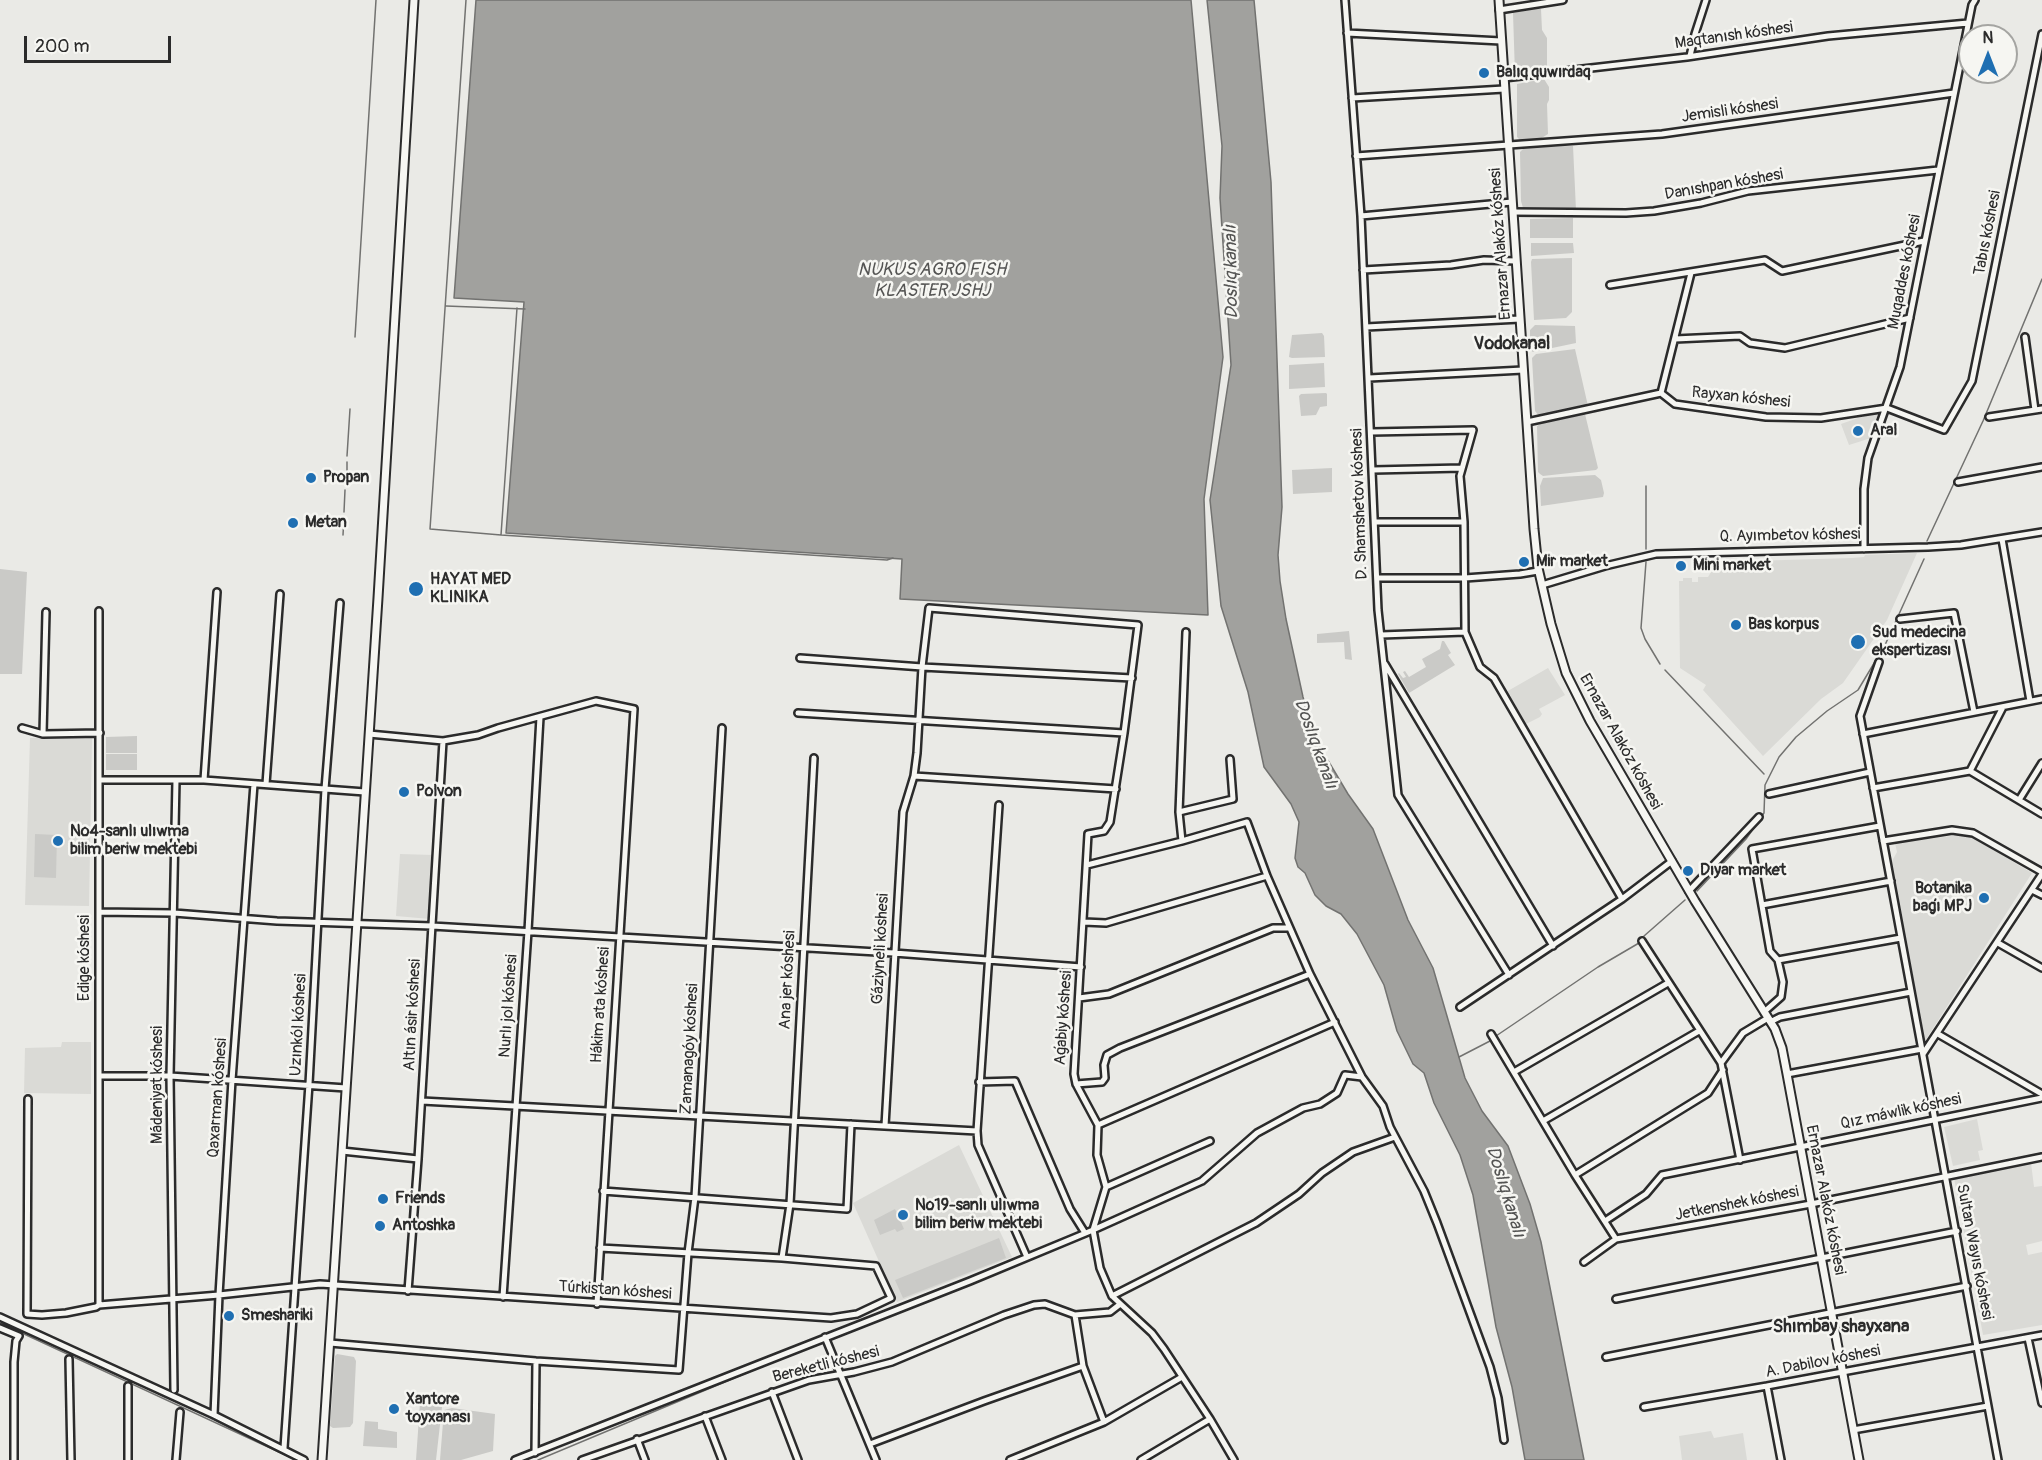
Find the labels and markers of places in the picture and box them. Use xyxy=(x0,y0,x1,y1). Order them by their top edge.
place label: Balıq quwırdaq xyxy=(1496,63,1590,83)
marker: Balıq quwırdaq xyxy=(1477,66,1491,80)
place label: Aral xyxy=(1870,421,1897,441)
marker: Aral xyxy=(1851,424,1865,438)
place label: Propan xyxy=(323,468,369,488)
marker: Propan xyxy=(304,471,318,485)
place label: Metan xyxy=(305,513,347,533)
marker: Metan xyxy=(286,516,300,530)
place label: Mir market xyxy=(1536,552,1608,572)
marker: Mir market xyxy=(1517,555,1531,569)
place label: Mini market xyxy=(1693,556,1771,576)
marker: Mini market xyxy=(1674,559,1688,573)
place label: HAYAT MED KLINIKA xyxy=(430,570,511,608)
marker: HAYAT MED KLINIKA xyxy=(407,580,425,598)
place label: Bas korpus xyxy=(1748,615,1819,635)
marker: Bas korpus xyxy=(1729,618,1743,632)
place label: Sud medecina ekspertizası xyxy=(1872,623,1966,661)
marker: Sud medecina ekspertizası xyxy=(1849,633,1867,651)
place label: Polvon xyxy=(416,782,462,802)
marker: Polvon xyxy=(397,785,411,799)
place label: №4-sanlı ulıwma bilim beriw mektebi xyxy=(70,822,197,860)
marker: №4-sanlı ulıwma bilim beriw mektebi xyxy=(51,834,65,848)
place label: Dıyar market xyxy=(1700,861,1786,881)
marker: Dıyar market xyxy=(1681,864,1695,878)
place label: Botanika baǵı MPJ xyxy=(1913,879,1972,917)
marker: Botanika baǵı MPJ xyxy=(1977,891,1991,905)
place label: Friends xyxy=(395,1189,445,1209)
marker: Friends xyxy=(376,1192,390,1206)
place label: №19-sanlı ulıwma bilim beriw mektebi xyxy=(915,1196,1042,1234)
marker: №19-sanlı ulıwma bilim beriw mektebi xyxy=(896,1208,910,1222)
place label: Antoshka xyxy=(392,1216,455,1236)
marker: Antoshka xyxy=(373,1219,387,1233)
place label: Smeshariki xyxy=(241,1306,313,1326)
marker: Smeshariki xyxy=(222,1309,236,1323)
place label: Xantore toyxanası xyxy=(406,1390,471,1428)
marker: Xantore toyxanası xyxy=(387,1402,401,1416)

